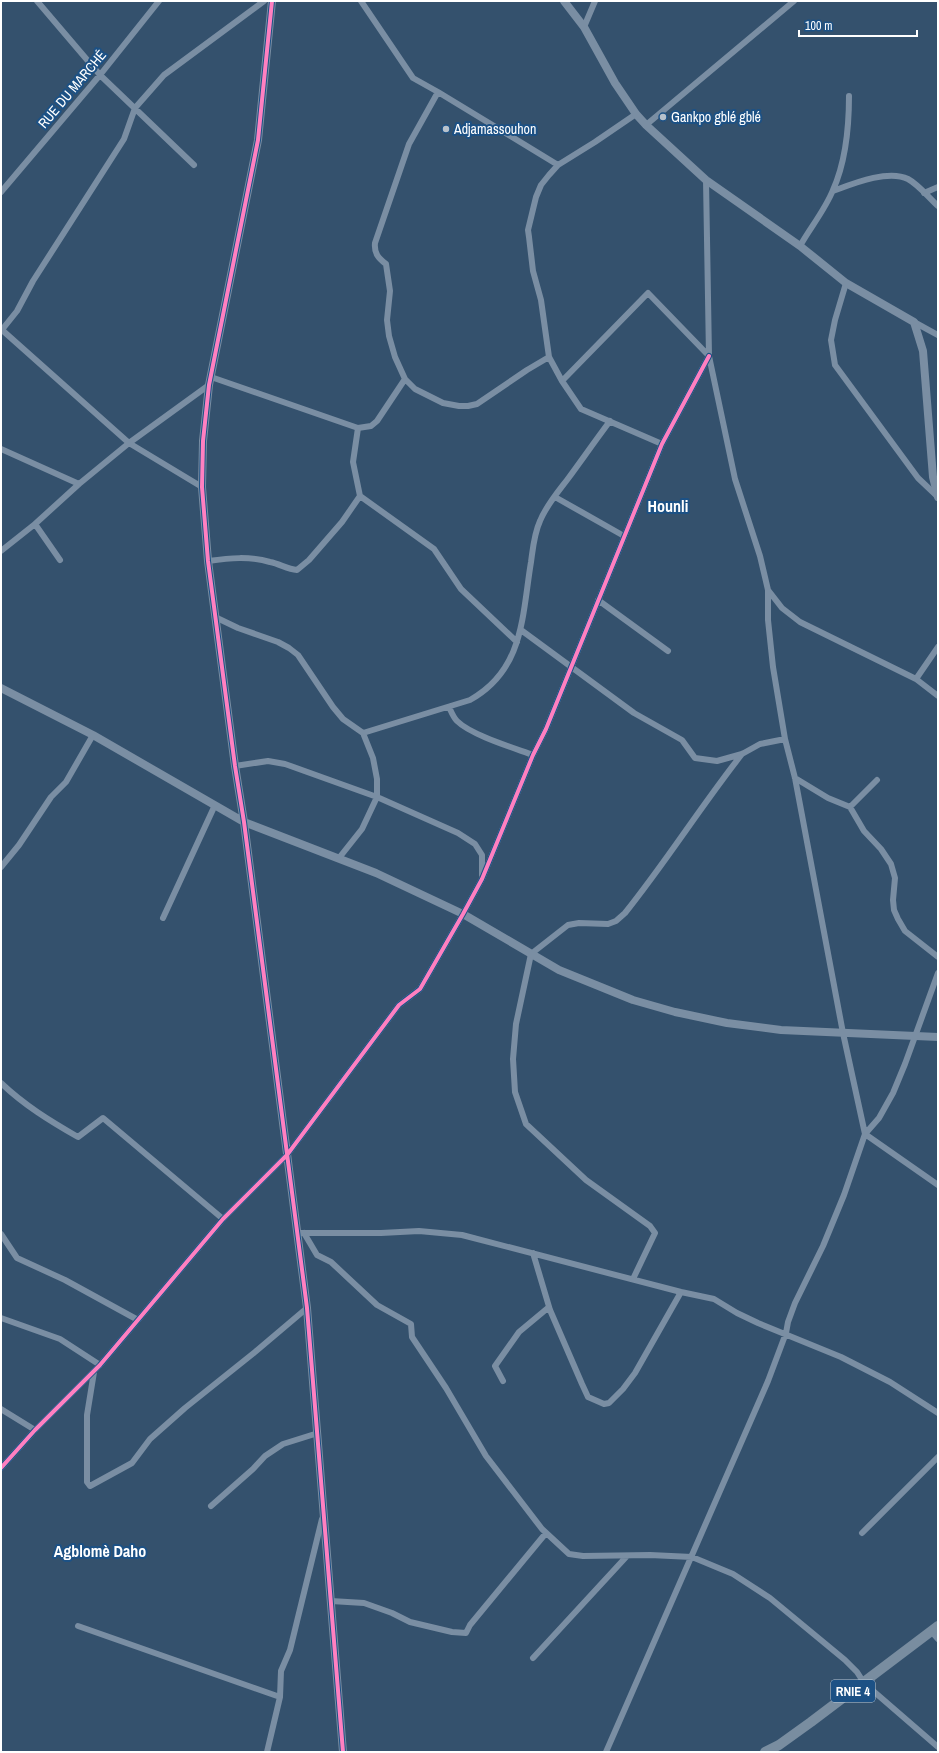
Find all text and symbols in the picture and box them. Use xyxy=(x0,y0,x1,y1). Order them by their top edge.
scale bar xyxy=(799,12,917,38)
text: 100 m xyxy=(805,18,832,34)
street label: RUE DU MARCHÉ xyxy=(34,46,110,132)
place label: Gankpo gblé gblé xyxy=(671,108,761,126)
marker: Gankpo gblé gblé xyxy=(658,112,668,122)
place label: Adjamassouhon xyxy=(453,120,536,138)
marker: Adjamassouhon xyxy=(441,124,451,134)
district label: Hounli xyxy=(648,495,688,517)
district label: Agblomè Daho xyxy=(54,1540,146,1562)
road number: RNIE 4 xyxy=(831,1680,875,1702)

